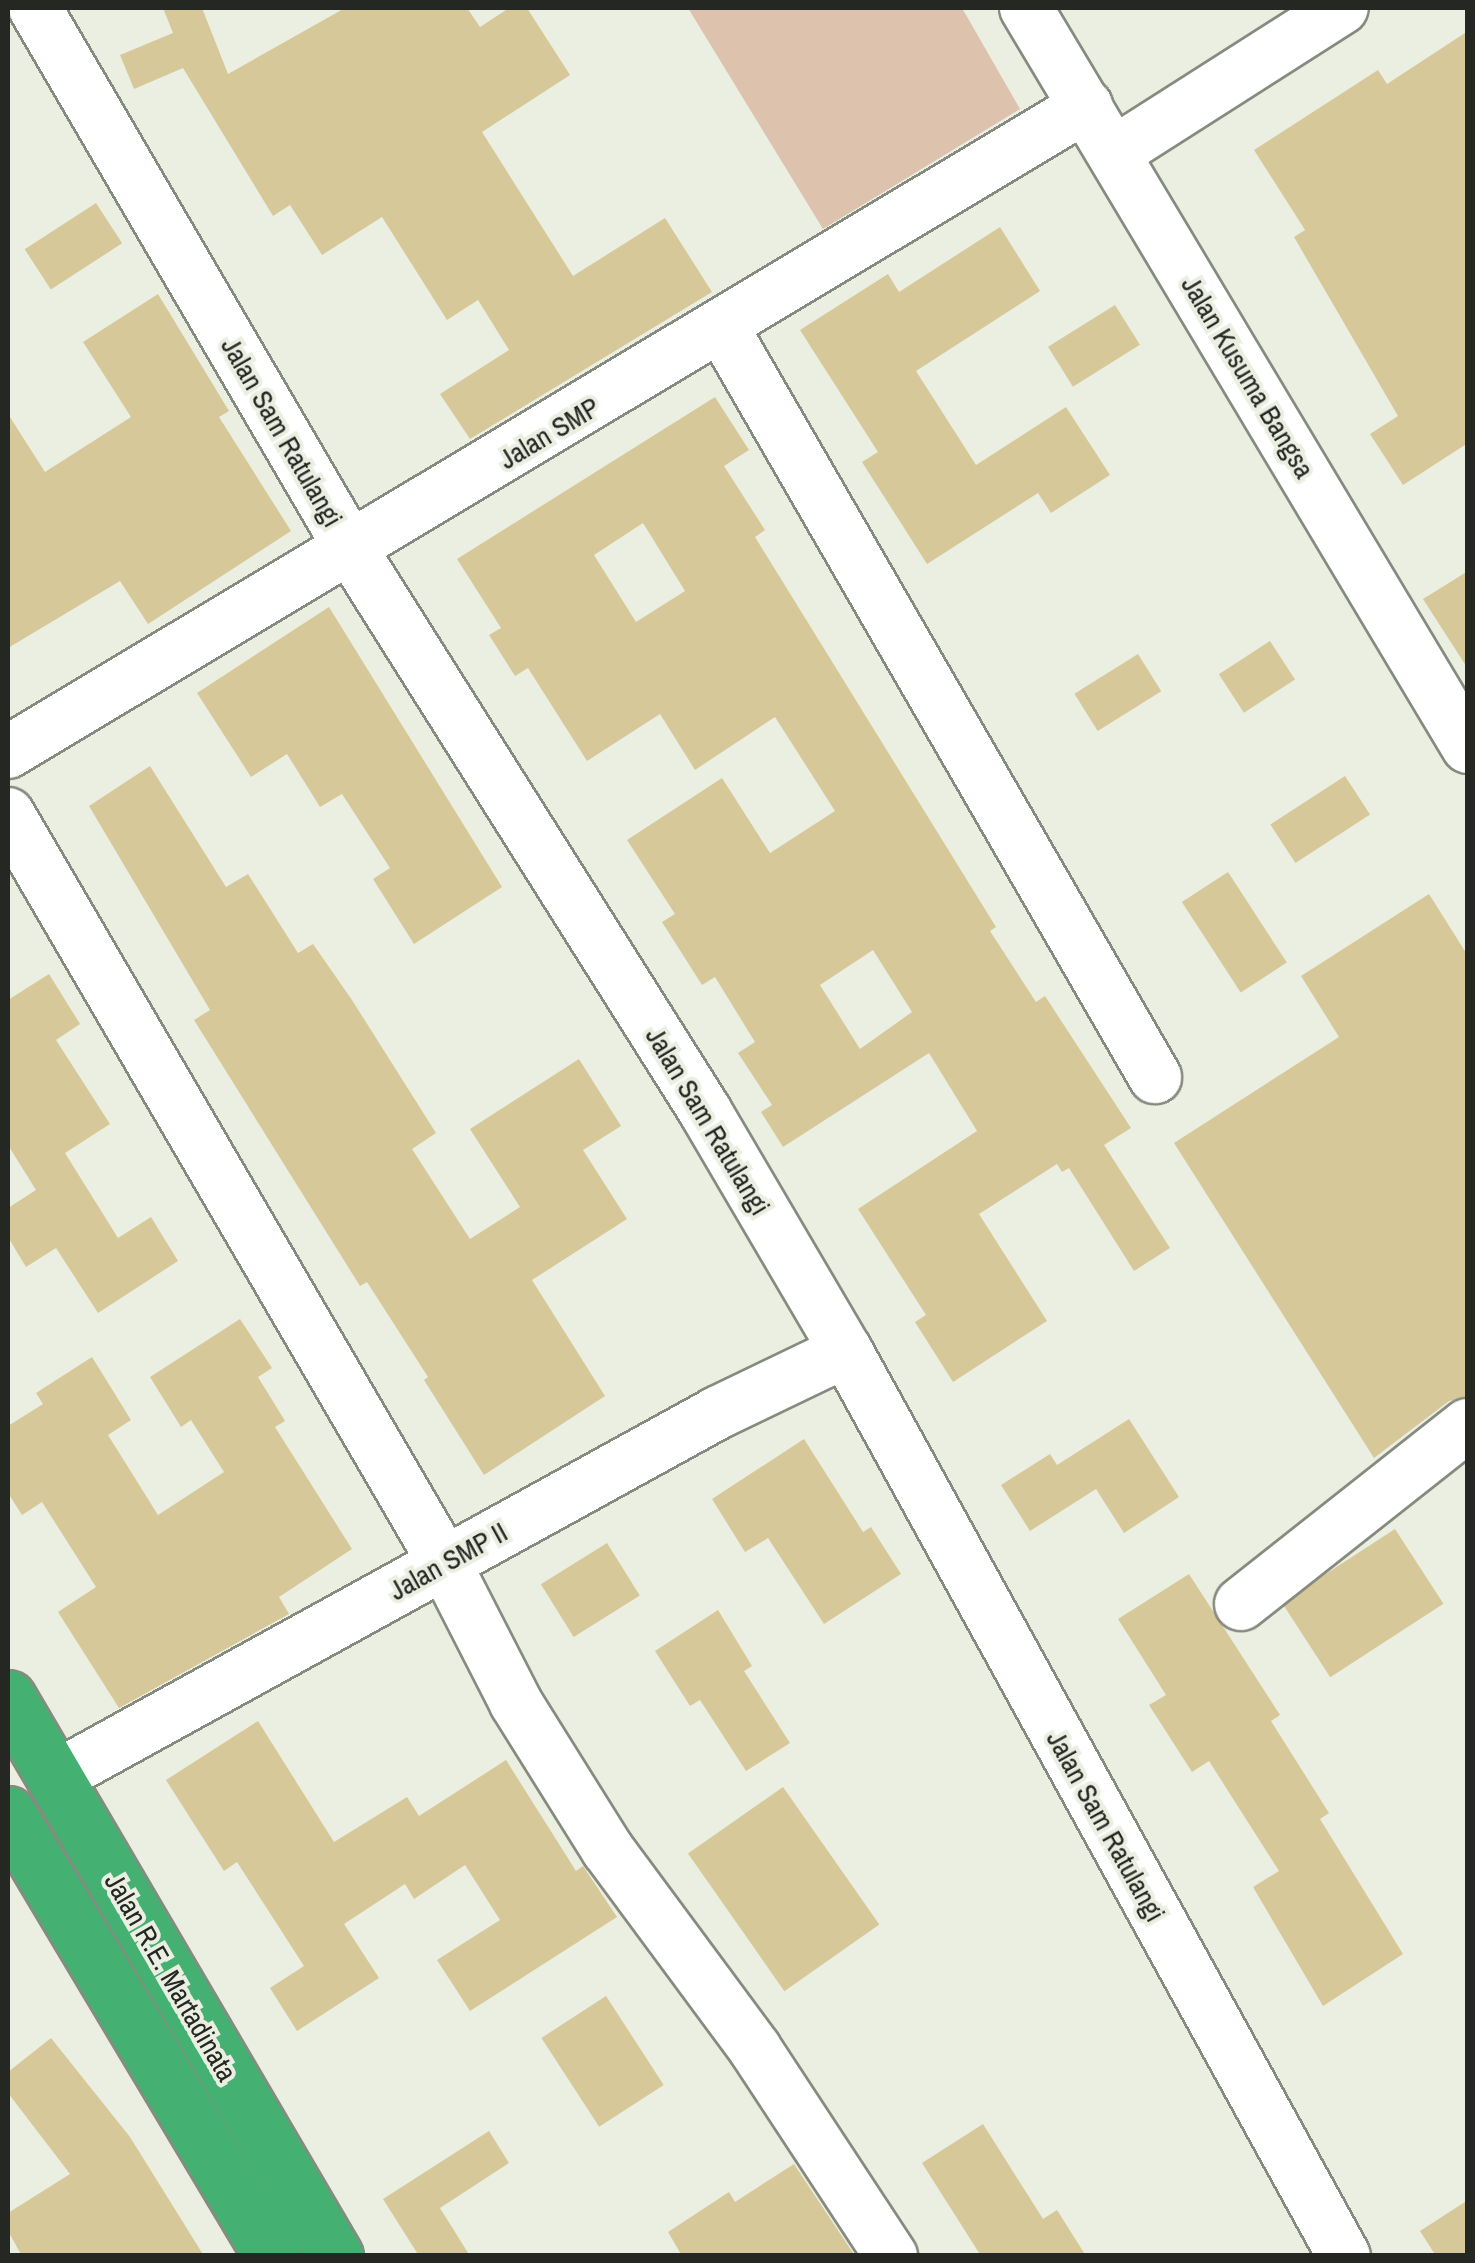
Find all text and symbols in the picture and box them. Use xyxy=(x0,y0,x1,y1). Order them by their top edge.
street label: Jalan Kusuma Bangsa xyxy=(1174,270,1322,484)
street label: Jalan Sam Ratulangi xyxy=(214,331,350,533)
street label: Jalan SMP xyxy=(493,390,605,476)
street label: Jalan Sam Ratulangi xyxy=(639,1021,777,1221)
street label: Jalan SMP II xyxy=(383,1515,513,1607)
street label: Jalan Sam Ratulangi xyxy=(1040,1725,1172,1927)
street label: Jalan R.E. Martadinata xyxy=(98,1867,244,2087)

